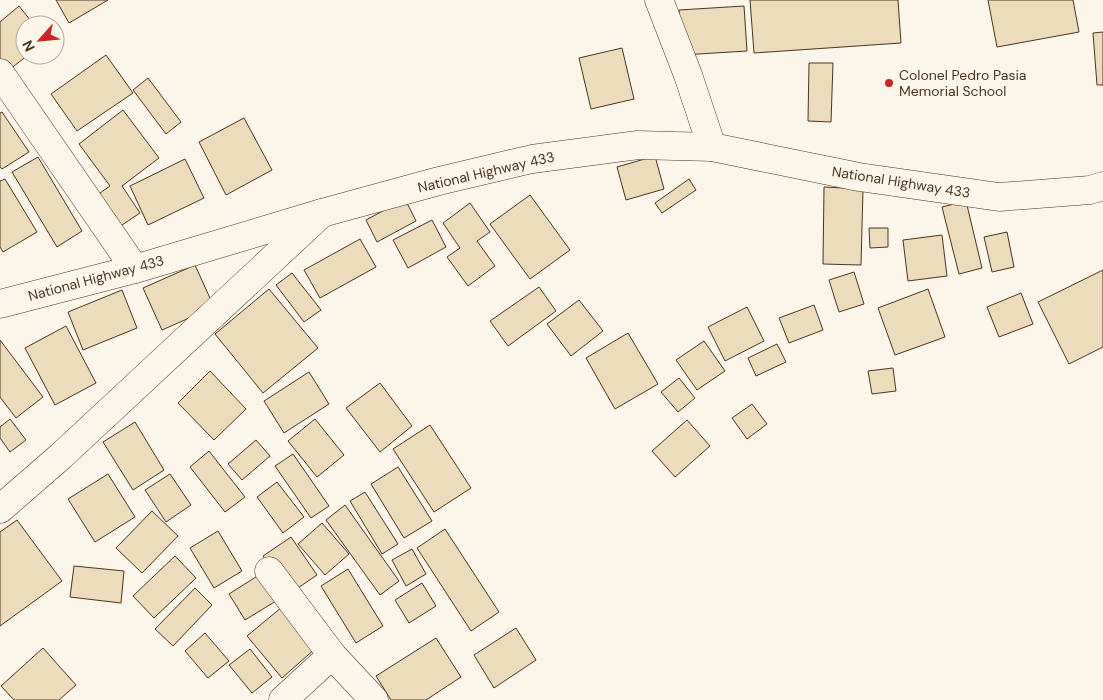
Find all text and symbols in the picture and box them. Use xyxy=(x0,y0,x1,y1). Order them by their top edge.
north arrow xyxy=(15,15,65,65)
text: N xyxy=(18,37,39,55)
place label: Colonel Pedro Pasia Memorial School xyxy=(899,66,1026,100)
marker: Colonel Pedro Pasia Memorial School xyxy=(883,77,895,89)
street label: National Highway 433 xyxy=(416,147,556,197)
street label: National Highway 433 xyxy=(831,162,971,202)
street label: National Highway 433 xyxy=(26,251,166,305)

